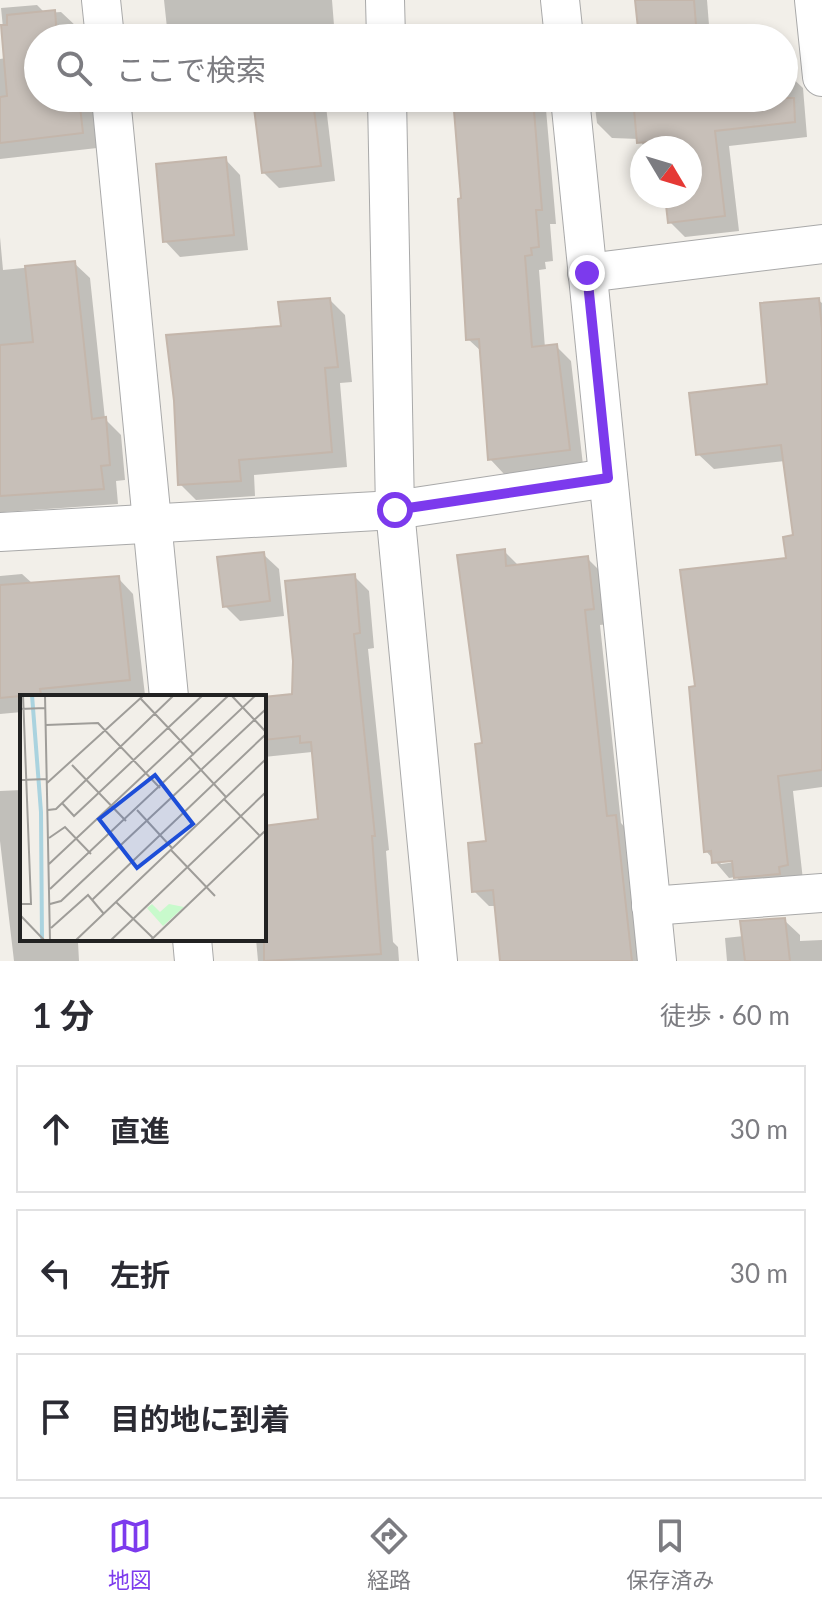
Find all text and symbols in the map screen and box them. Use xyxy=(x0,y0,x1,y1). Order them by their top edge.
search box xyxy=(24,24,798,112)
icon: search xyxy=(52,46,96,90)
text: ここで検索 xyxy=(116,51,266,87)
north arrow xyxy=(630,136,702,208)
route end xyxy=(569,255,605,291)
route start xyxy=(377,492,413,528)
inset map xyxy=(20,695,266,941)
text: 1 分 xyxy=(32,994,94,1035)
text: 徒歩 · 60 m xyxy=(660,999,790,1031)
icon: ahead xyxy=(34,1107,78,1151)
text: 直進 xyxy=(110,1112,170,1148)
text: 30 m xyxy=(730,1113,788,1145)
icon: left xyxy=(34,1251,78,1295)
text: 左折 xyxy=(110,1256,170,1292)
text: 30 m xyxy=(730,1257,788,1289)
icon: arrive xyxy=(34,1395,78,1439)
text: 目的地に到着 xyxy=(110,1400,290,1436)
tab: 地図 xyxy=(108,1514,152,1594)
tab: 経路 xyxy=(367,1514,411,1594)
tab: 保存済み xyxy=(626,1514,714,1594)

